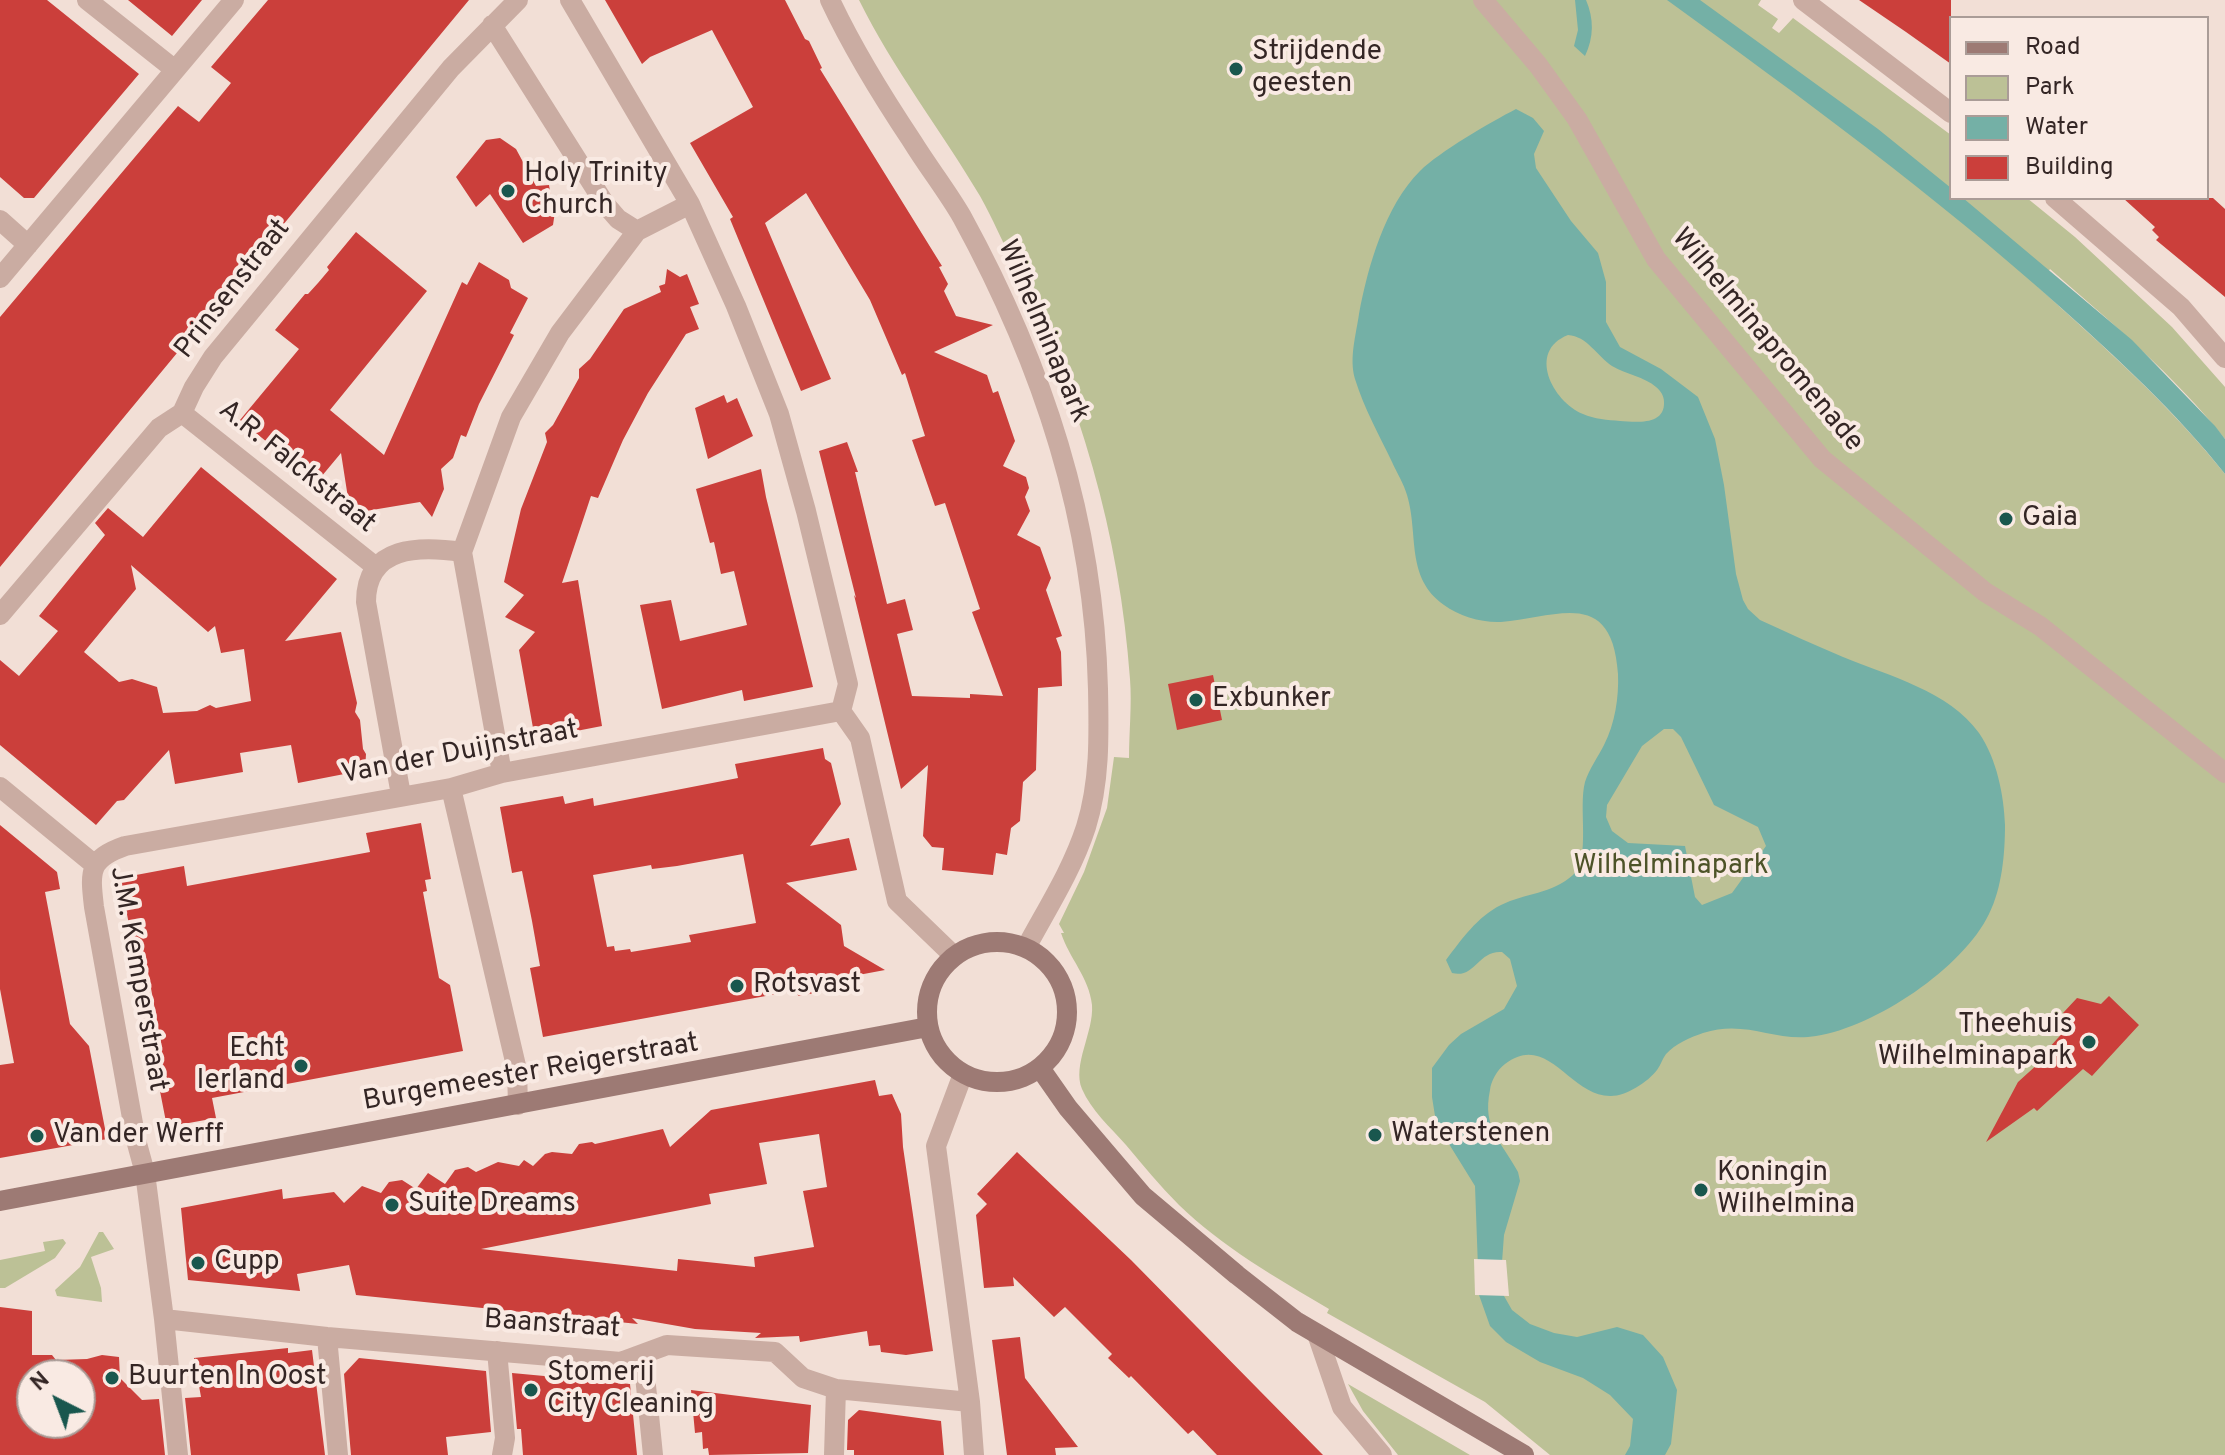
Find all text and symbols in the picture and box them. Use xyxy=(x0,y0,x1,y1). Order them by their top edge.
legend xyxy=(1949,16,2209,200)
text: Road xyxy=(2025,33,2081,63)
place label: Strijdende geesten xyxy=(1252,36,1382,102)
marker: Strijdende geesten xyxy=(1227,60,1245,78)
text: Park xyxy=(2025,73,2075,103)
text: Water xyxy=(2025,113,2088,143)
text: Building xyxy=(2025,153,2114,183)
place label: Holy Trinity Church xyxy=(524,158,668,224)
marker: Holy Trinity Church xyxy=(499,182,517,200)
street label: Prinsenstraat xyxy=(169,214,299,366)
street label: Wilhelminapromenade xyxy=(1663,223,1869,459)
street label: Wilhelminapark xyxy=(988,236,1096,428)
street label: A.R. Falckstraat xyxy=(211,394,381,542)
place label: Gaia xyxy=(2022,502,2078,536)
marker: Gaia xyxy=(1997,510,2015,528)
place label: Exbunker xyxy=(1212,683,1331,717)
marker: Exbunker xyxy=(1187,691,1205,709)
street label: Van der Duijnstraat xyxy=(339,715,581,793)
park label: Wilhelminapark xyxy=(1573,850,1769,884)
street label: J.M. Kemperstraat xyxy=(101,864,173,1094)
place label: Rotsvast xyxy=(753,969,861,1003)
marker: Rotsvast xyxy=(728,977,746,995)
place label: Theehuis Wilhelminapark xyxy=(1878,1009,2073,1075)
street label: Burgemeester Reigerstraat xyxy=(361,1028,701,1120)
place label: Echt Ierland xyxy=(197,1033,285,1099)
marker: Theehuis Wilhelminapark xyxy=(2080,1033,2098,1051)
marker: Echt Ierland xyxy=(292,1057,310,1075)
place label: Waterstenen xyxy=(1391,1118,1550,1152)
place label: Van der Werff xyxy=(53,1119,223,1153)
marker: Waterstenen xyxy=(1366,1126,1384,1144)
marker: Van der Werff xyxy=(28,1127,46,1145)
place label: Koningin Wilhelmina xyxy=(1717,1157,1855,1223)
marker: Koningin Wilhelmina xyxy=(1692,1181,1710,1199)
place label: Suite Dreams xyxy=(408,1188,576,1222)
marker: Suite Dreams xyxy=(383,1196,401,1214)
place label: Cupp xyxy=(214,1246,280,1280)
marker: Cupp xyxy=(189,1254,207,1272)
street label: Baanstraat xyxy=(483,1304,621,1348)
place label: Stomerij City Cleaning xyxy=(547,1357,714,1423)
north arrow xyxy=(16,1359,96,1439)
place label: Buurten In Oost xyxy=(128,1361,327,1395)
text: N xyxy=(26,1367,56,1398)
marker: Buurten In Oost xyxy=(103,1369,121,1387)
marker: Stomerij City Cleaning xyxy=(522,1381,540,1399)

